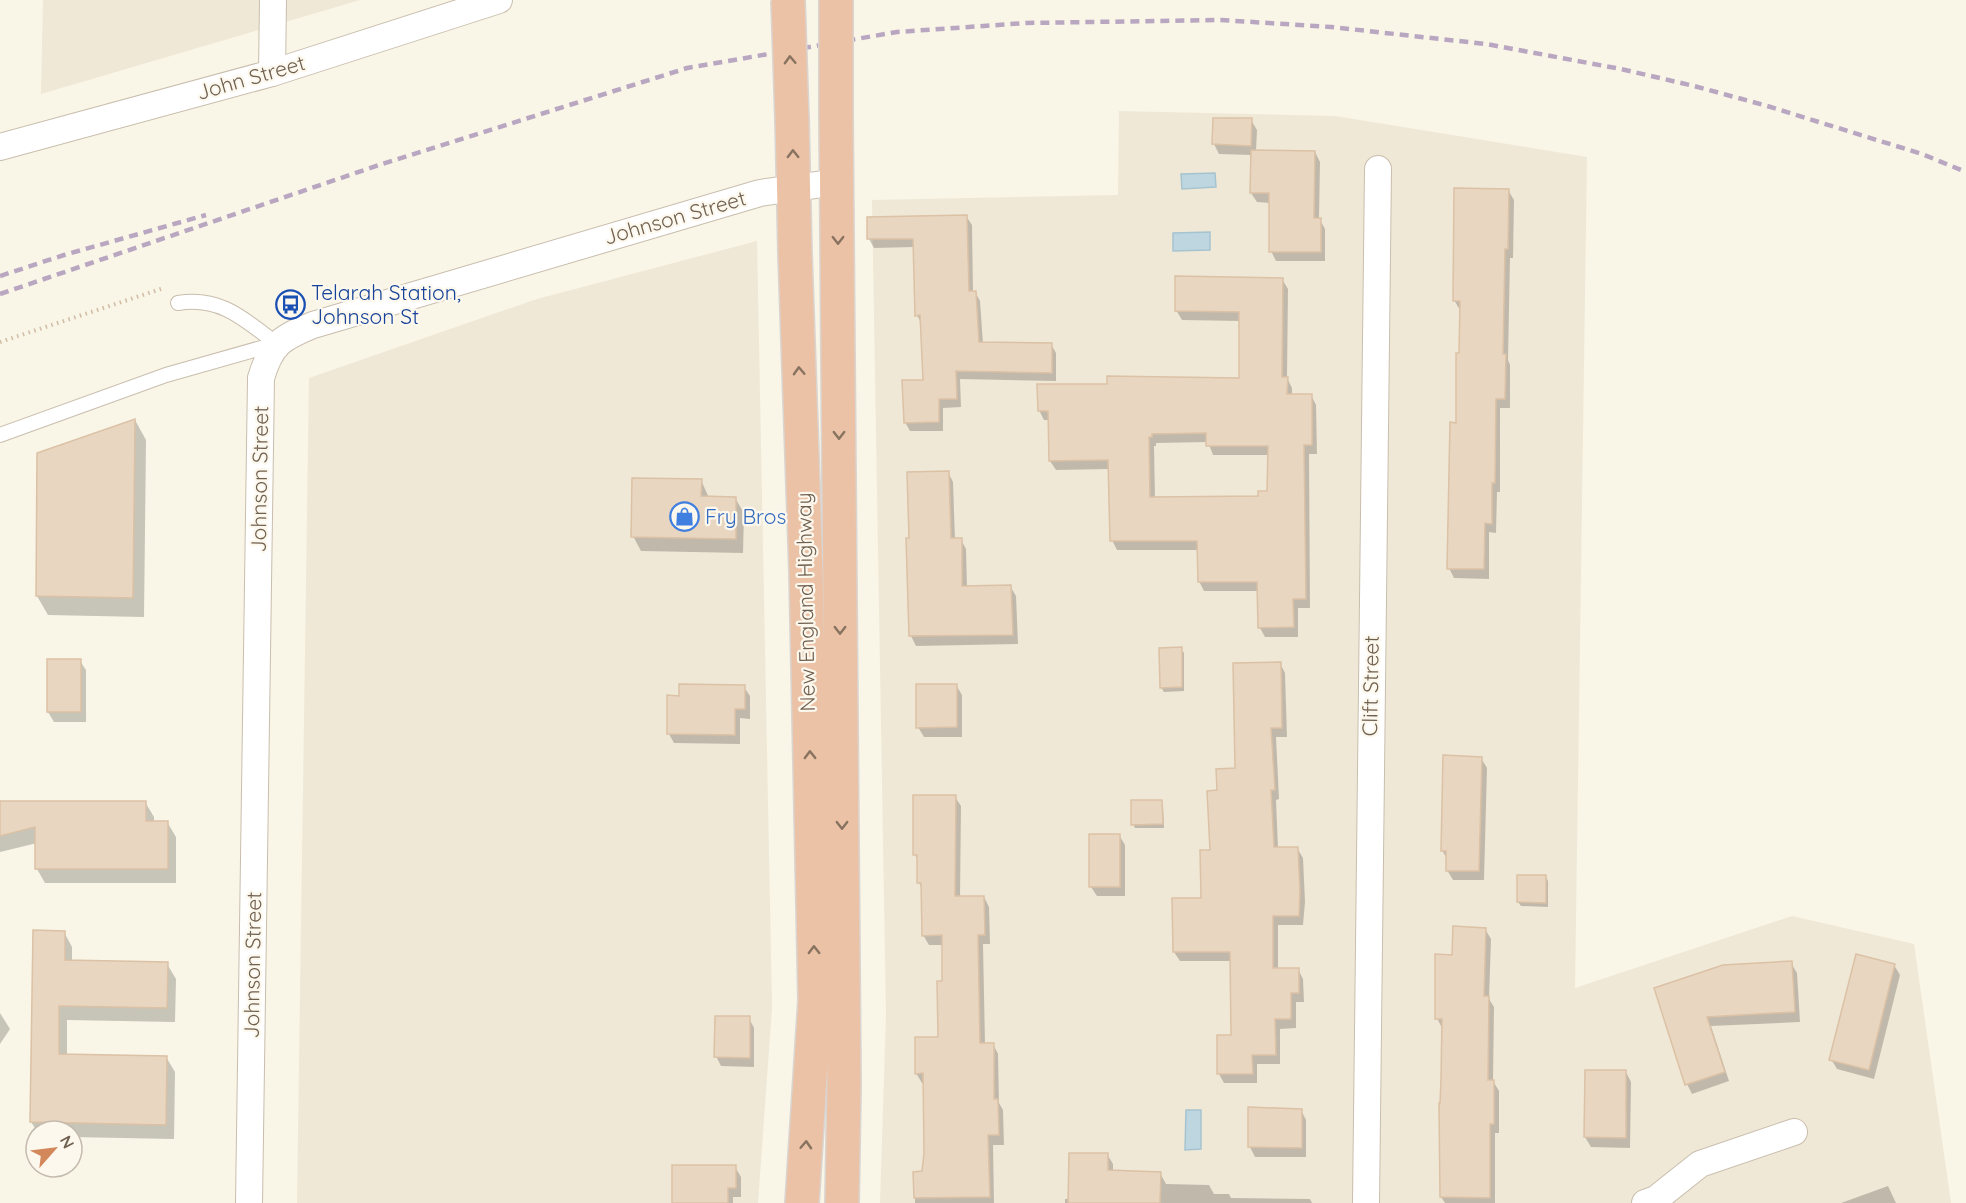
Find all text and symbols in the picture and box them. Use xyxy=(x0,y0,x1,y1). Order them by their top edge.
street label: John Street xyxy=(193,49,308,105)
one-way arrow xyxy=(784,56,796,65)
one-way arrow xyxy=(787,149,799,158)
street label: Johnson Street xyxy=(601,184,749,250)
one-way arrow xyxy=(832,236,844,245)
place label: Telarah Station, Johnson St xyxy=(311,279,461,329)
bus stop icon: Telarah Station, Johnson St xyxy=(274,289,306,321)
one-way arrow xyxy=(793,367,806,376)
street label: Johnson Street xyxy=(245,405,273,552)
one-way arrow xyxy=(833,431,845,440)
street label: New England Highway xyxy=(790,492,820,712)
shop icon: Fry Bros xyxy=(668,501,700,533)
place label: Fry Bros xyxy=(705,503,786,529)
one-way arrow xyxy=(834,626,846,635)
street label: Clift Street xyxy=(1356,635,1384,737)
one-way arrow xyxy=(803,750,816,759)
one-way arrow xyxy=(836,821,848,830)
street label: Johnson Street xyxy=(238,891,266,1038)
one-way arrow xyxy=(807,945,820,954)
north arrow xyxy=(24,1119,84,1179)
text: N xyxy=(56,1132,79,1152)
one-way arrow xyxy=(800,1140,813,1149)

